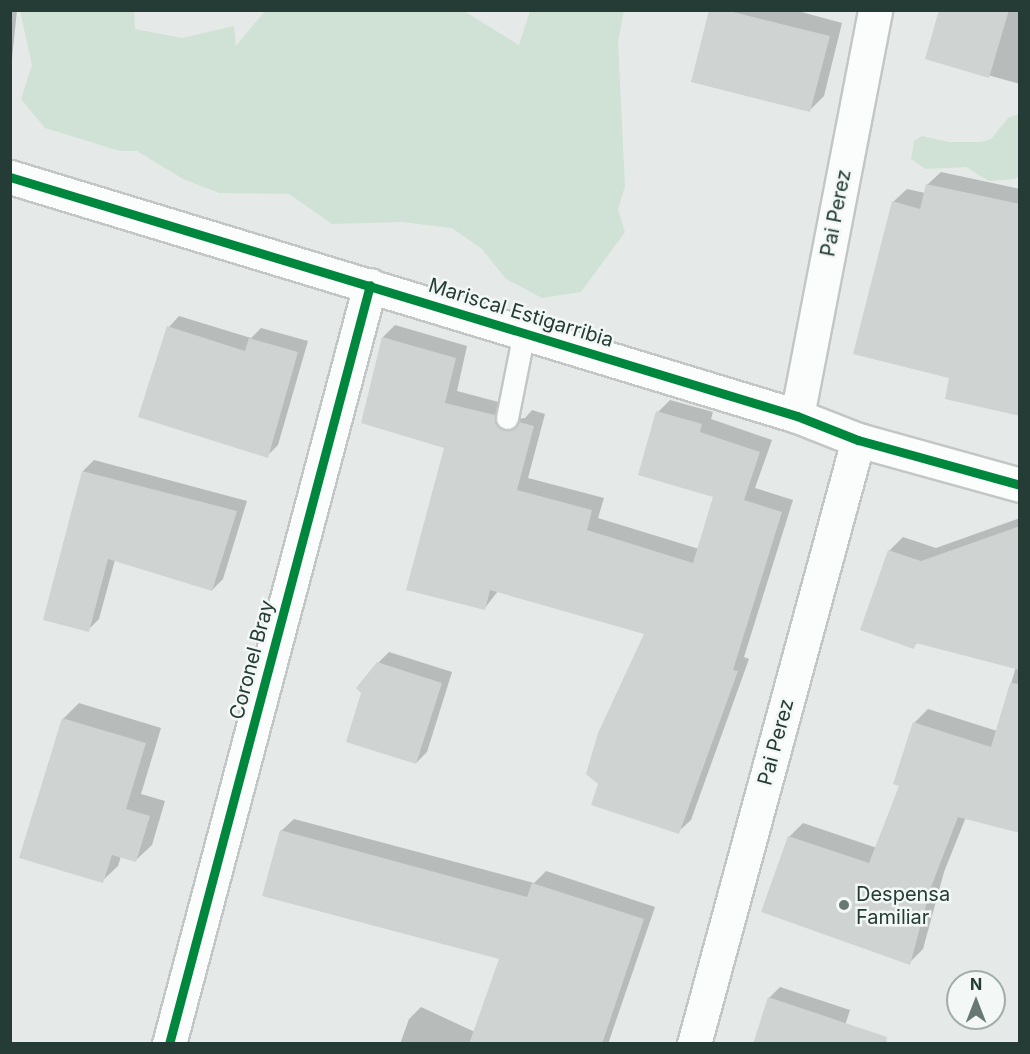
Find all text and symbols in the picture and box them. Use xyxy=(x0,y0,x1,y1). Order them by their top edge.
street label: Pai Perez xyxy=(816,167,856,259)
street label: Mariscal Estigarribia xyxy=(426,273,616,353)
street label: Coronel Bray xyxy=(225,598,279,722)
street label: Pai Perez xyxy=(753,696,799,788)
place label: Despensa Familiar xyxy=(856,882,950,929)
marker: Despensa Familiar xyxy=(837,898,851,912)
north arrow xyxy=(946,970,1006,1030)
text: N xyxy=(970,974,982,994)

